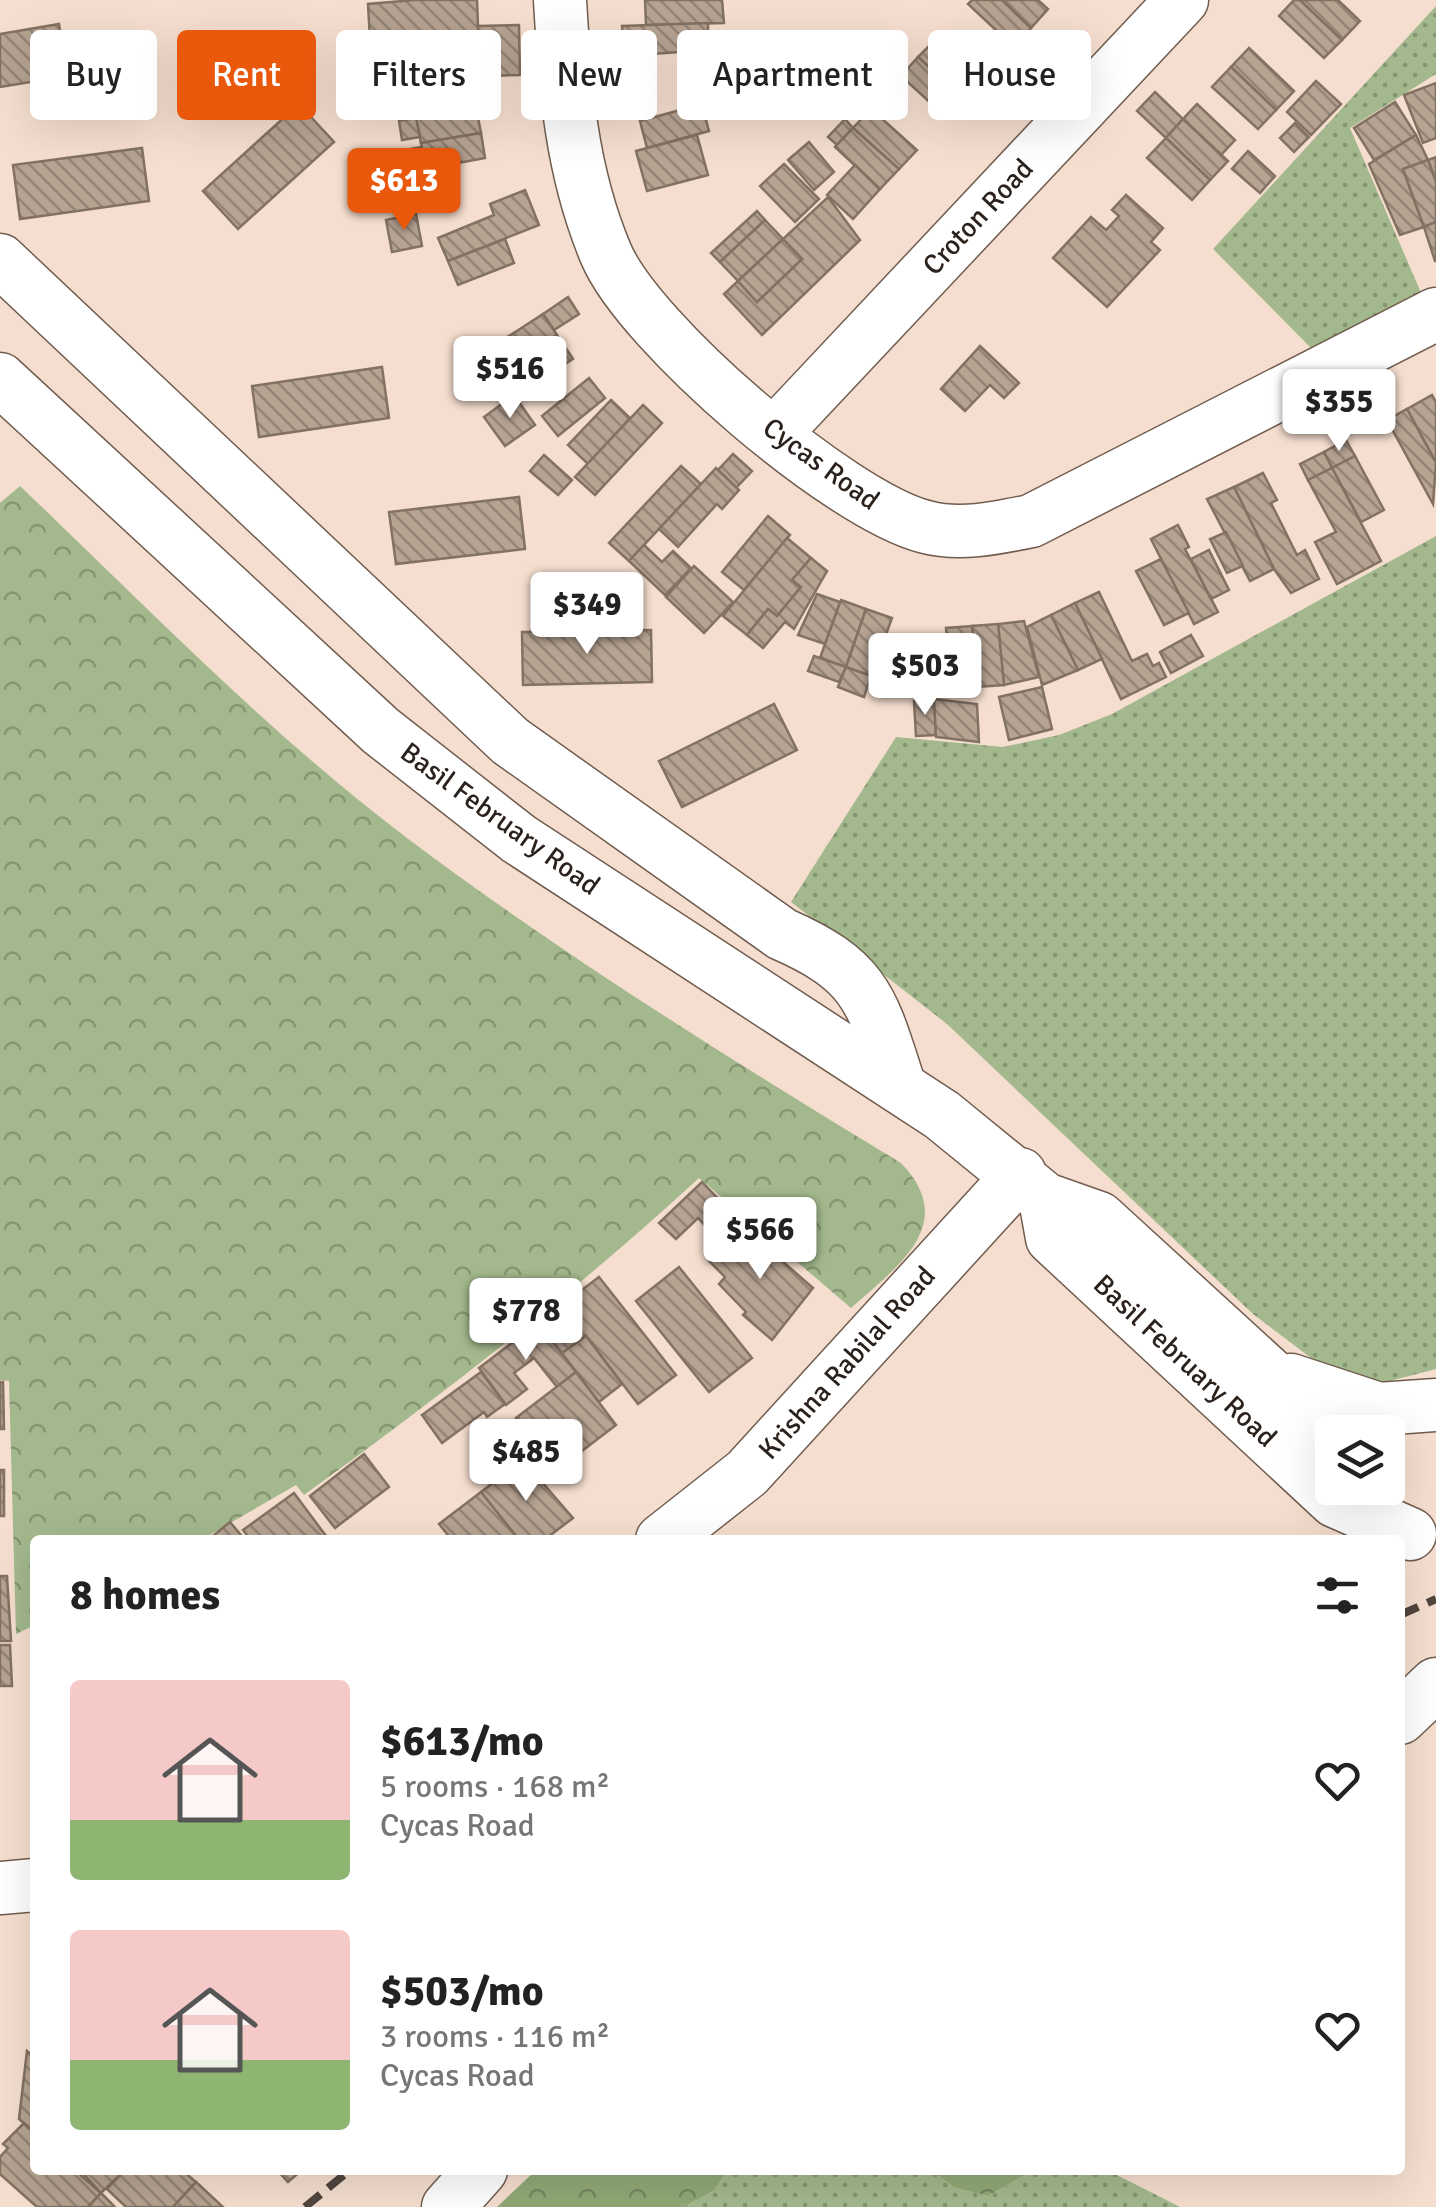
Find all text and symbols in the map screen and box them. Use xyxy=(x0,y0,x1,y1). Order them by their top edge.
chip: Buy xyxy=(30,30,157,120)
chip: Rent xyxy=(177,30,316,120)
chip: Filters xyxy=(336,30,501,120)
chip: New xyxy=(521,30,657,120)
chip: Apartment xyxy=(677,30,908,120)
chip: House xyxy=(928,30,1091,120)
pin: $613 xyxy=(345,148,463,233)
street label: Croton Road xyxy=(916,152,1040,282)
text: $613 xyxy=(369,161,439,200)
pin: $516 xyxy=(451,336,569,421)
text: $516 xyxy=(475,349,545,388)
pin: $355 xyxy=(1280,369,1398,454)
text: $355 xyxy=(1304,382,1374,421)
street label: Cycas Road xyxy=(756,410,886,518)
pin: $349 xyxy=(528,572,646,657)
text: $349 xyxy=(552,585,622,624)
pin: $503 xyxy=(866,633,984,718)
text: $503 xyxy=(890,646,960,685)
street label: Basil February Road xyxy=(394,735,606,903)
pin: $566 xyxy=(701,1197,819,1282)
text: $566 xyxy=(725,1210,795,1249)
street label: Krishna Rabilal Road xyxy=(751,1259,943,1467)
street label: Basil February Road xyxy=(1086,1267,1284,1455)
pin: $778 xyxy=(467,1278,585,1363)
text: $778 xyxy=(491,1291,561,1330)
map controls xyxy=(1315,1415,1405,1505)
button: layers xyxy=(1315,1415,1405,1505)
pin: $485 xyxy=(467,1419,585,1504)
text: $485 xyxy=(491,1432,561,1471)
icon: filters xyxy=(1310,1568,1365,1623)
text: 8 homes xyxy=(70,1570,220,1621)
text: $613/mo xyxy=(380,1716,544,1767)
icon: home xyxy=(150,1720,270,1840)
icon: heart xyxy=(1310,1753,1365,1808)
text: 5 rooms · 168 m² xyxy=(380,1767,610,1806)
text: Cycas Road xyxy=(380,1806,535,1845)
text: $503/mo xyxy=(380,1966,544,2017)
icon: home xyxy=(150,1970,270,2090)
icon: heart xyxy=(1310,2003,1365,2058)
text: 3 rooms · 116 m² xyxy=(380,2017,610,2056)
text: Cycas Road xyxy=(380,2056,535,2095)

